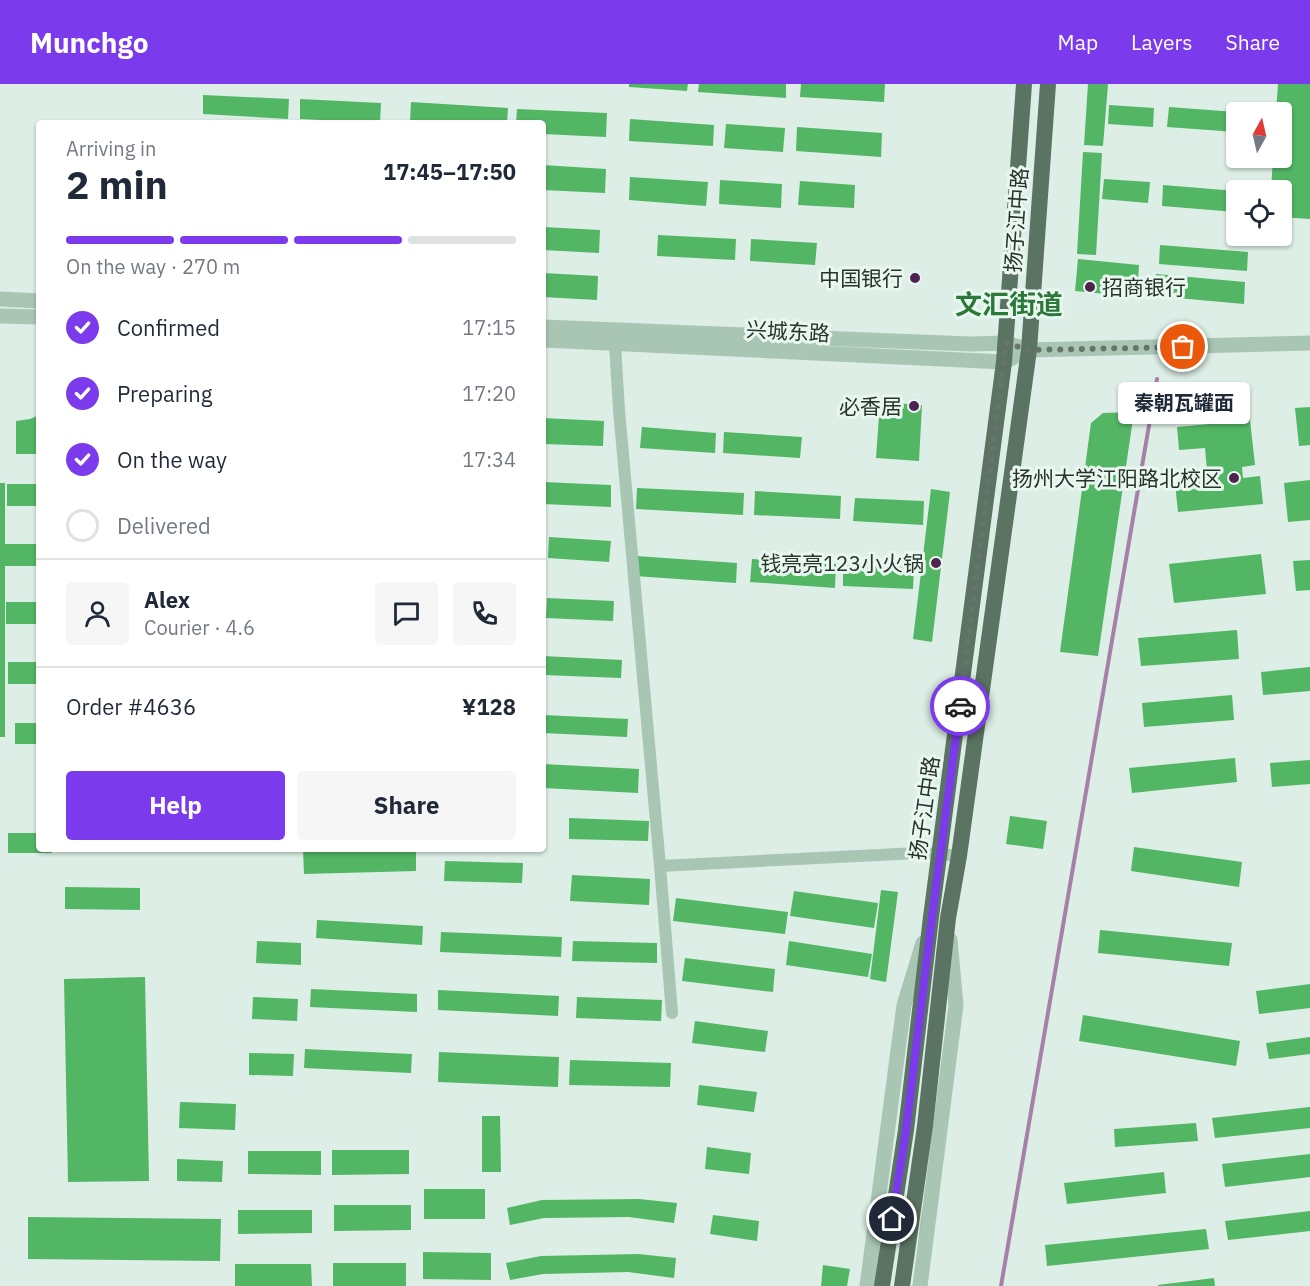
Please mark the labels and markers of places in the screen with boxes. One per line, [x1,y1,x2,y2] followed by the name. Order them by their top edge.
[819,264,903,292] place label: 中国银行
[908,271,922,285] marker: 中国银行
[1102,273,1186,301] place label: 招商银行
[1083,280,1097,294] marker: 招商银行
[1157,321,1208,372] pin
[1117,383,1249,425] callout: 秦朝瓦罐面
[839,392,902,420] place label: 必香居
[907,399,921,413] marker: 必香居
[1012,464,1222,492] place label: 扬州大学江阳路北校区
[1227,471,1241,485] marker: 扬州大学江阳路北校区
[760,549,924,577] place label: 钱亮亮123小火锅
[929,556,943,570] marker: 钱亮亮123小火锅
[866,1193,917,1244] pin

